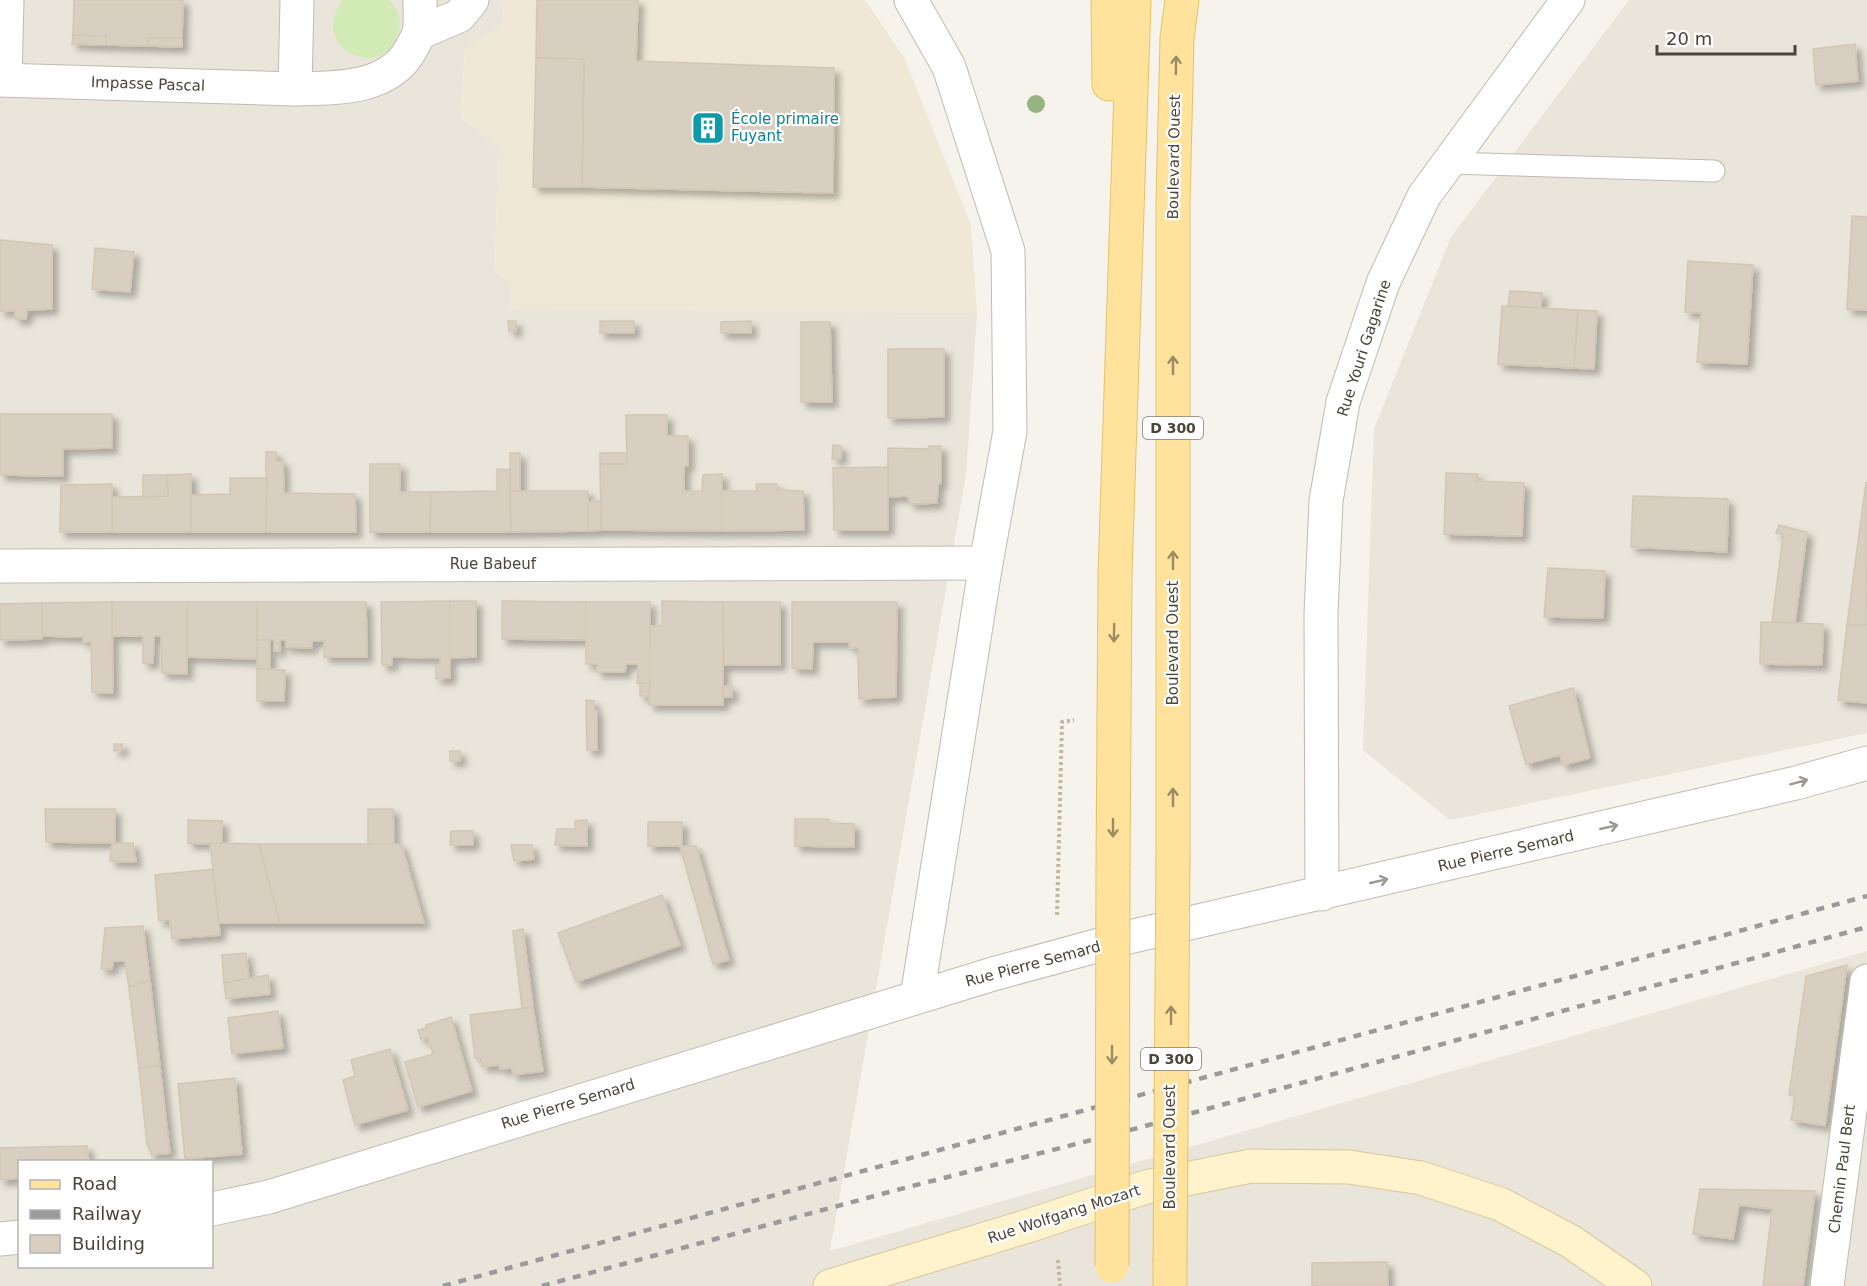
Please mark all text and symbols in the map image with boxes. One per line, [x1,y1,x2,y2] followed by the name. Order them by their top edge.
[1657,18,1795,56] scale bar
[1666,28,1712,49] text: 20 m
[1171,56,1182,76] one-way arrow
[91,73,205,95] street label: Impasse Pascal
[1164,94,1184,220] street label: Boulevard Ouest
[731,109,839,145] place label: École primaire Fuyant
[690,110,726,146] building icon: École primaire Fuyant
[1333,277,1395,419] street label: Rue Youri Gagarine
[1167,356,1179,376] one-way arrow
[1143,417,1203,439] road number: D 300
[1167,551,1179,571] one-way arrow
[450,555,537,573] street label: Rue Babeuf
[1164,580,1182,705] street label: Boulevard Ouest
[1108,622,1120,642] one-way arrow
[1789,776,1808,787] one-way arrow
[1167,788,1179,808] one-way arrow
[1107,817,1119,837] one-way arrow
[1600,820,1619,832] one-way arrow
[1436,827,1576,875] street label: Rue Pierre Semard
[1369,875,1388,886] one-way arrow
[963,937,1103,991] street label: Rue Pierre Semard
[1166,1006,1177,1026] one-way arrow
[1106,1044,1118,1064] one-way arrow
[1141,1048,1201,1070] road number: D 300
[499,1075,637,1133] street label: Rue Pierre Semard
[1161,1084,1179,1209] street label: Boulevard Ouest
[1825,1103,1859,1235] street label: Chemin Paul Bert
[18,1160,213,1268] legend
[72,1173,117,1194] text: Road
[985,1181,1143,1247] street label: Rue Wolfgang Mozart
[72,1203,142,1224] text: Railway
[72,1233,145,1254] text: Building

